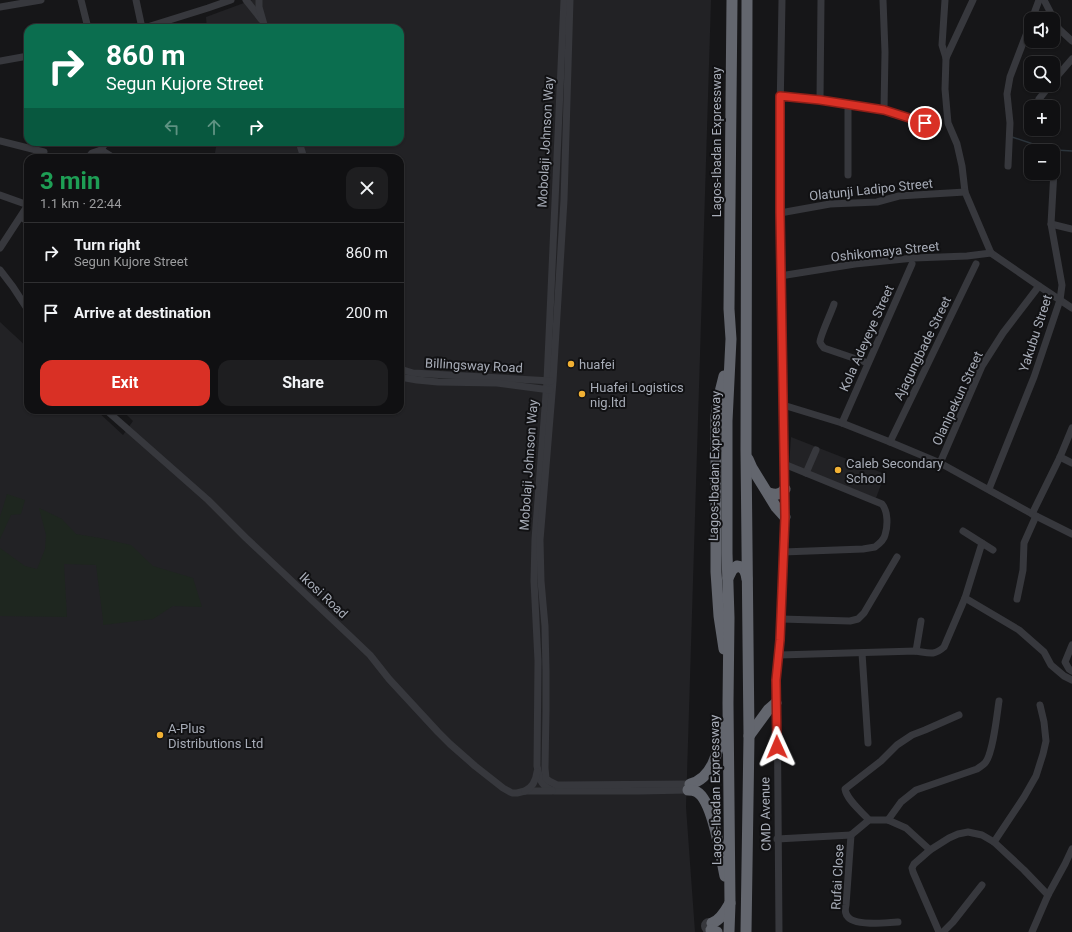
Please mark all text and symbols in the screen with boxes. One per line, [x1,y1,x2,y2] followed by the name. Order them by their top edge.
[1024,12,1060,180] map controls
[1024,12,1060,48] button: sound
[106,39,185,72] text: 860 m
[40,40,92,92] icon: right
[1024,56,1060,92] button: search
[709,67,724,217] street label: Lagos-Ibadan Expressway
[106,73,264,94] text: Segun Kujore Street
[535,76,556,208] street label: Mobolaji Johnson Way
[1024,100,1060,136] button: +
[908,106,942,140] pin
[914,112,936,134] icon: arrive
[161,116,183,138] icon: left
[203,116,225,138] icon: ahead
[245,116,267,138] icon: right
[1024,144,1060,180] button: −
[40,167,100,195] text: 3 min
[346,167,388,209] button: close
[809,176,934,203] street label: Olatunji Ladipo Street
[40,196,121,211] text: 1.1 km · 22:44
[74,236,140,254] text: Turn right
[830,238,940,265] street label: Oshikomaya Street
[40,242,62,264] icon: right
[346,244,388,262] text: 860 m
[74,254,188,269] text: Segun Kujore Street
[836,283,897,394] street label: Kola Adeyeye Street
[1016,293,1055,374] street label: Yakubu Street
[891,294,954,403] street label: Ajagungbade Street
[40,302,62,324] icon: arrive
[74,304,211,322] text: Arrive at destination
[346,304,388,322] text: 200 m
[929,349,986,448] street label: Olanipekun Street
[425,355,523,376] street label: Billingsway Road
[579,357,615,372] place label: huafei
[566,359,576,369] marker: huafei
[40,360,210,406] button: Exit
[218,360,388,406] button: Share
[590,380,684,410] place label: Huafei Logistics nig.ltd
[577,389,587,399] marker: Huafei Logistics nig.ltd
[706,391,723,541] street label: Lagos-Ibadan Expressway
[516,399,541,531] street label: Mobolaji Johnson Way
[846,456,943,486] place label: Caleb Secondary School
[833,465,843,475] marker: Caleb Secondary School
[296,569,351,621] street label: Ikosi Road
[707,715,724,865] street label: Lagos-Ibadan Expressway
[168,721,263,751] place label: A-Plus Distributions Ltd
[756,726,798,768] position arrow
[155,730,165,740] marker: A-Plus Distributions Ltd
[757,777,774,851] street label: CMD Avenue
[828,844,847,910] street label: Rufai Close

